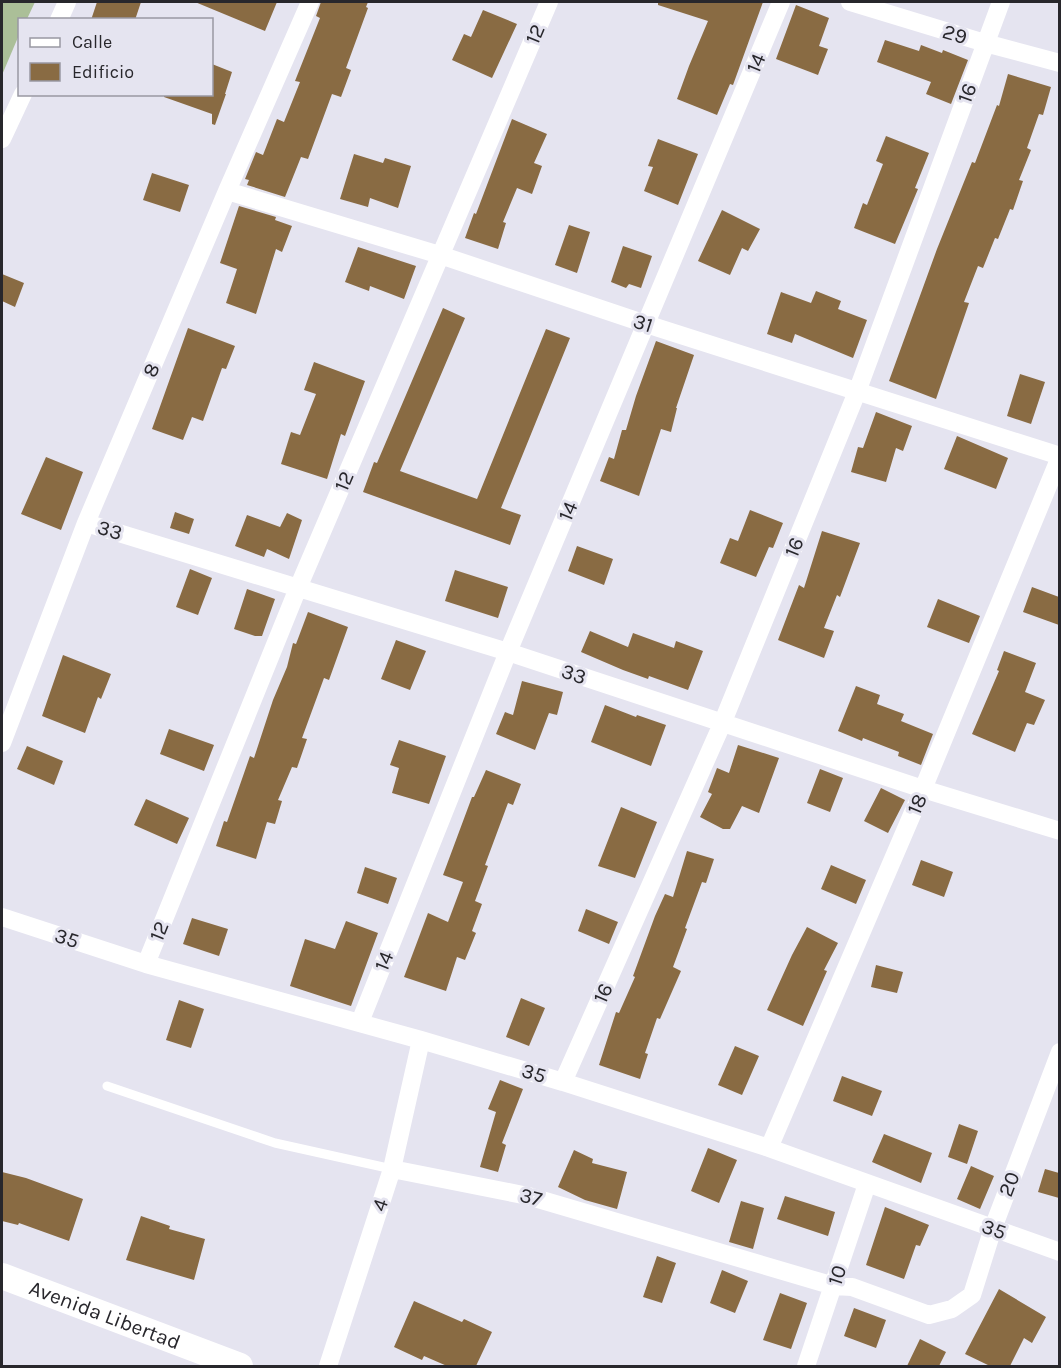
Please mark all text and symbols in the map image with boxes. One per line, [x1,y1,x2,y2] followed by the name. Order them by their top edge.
[18,18,213,96] legend
[940,19,970,49] street label: 29
[520,21,550,47] street label: 12
[72,31,112,53] text: Calle
[741,49,771,76] street label: 14
[72,61,134,83] text: Edificio
[952,80,982,106] street label: 16
[630,309,656,337] street label: 31
[137,359,165,381] street label: 8
[329,468,359,494] street label: 12
[553,497,583,524] street label: 14
[95,515,125,545] street label: 33
[779,534,809,560] street label: 16
[558,659,590,689] street label: 33
[902,790,932,818] street label: 18
[144,918,174,944] street label: 12
[52,923,82,953] street label: 35
[369,948,399,974] street label: 14
[588,979,618,1007] street label: 16
[519,1058,549,1088] street label: 35
[993,1168,1025,1200] street label: 20
[517,1183,545,1211] street label: 37
[367,1195,393,1214] street label: 4
[979,1214,1009,1244] street label: 35
[823,1262,851,1288] street label: 10
[26,1275,184,1354] street label: Avenida Libertad

